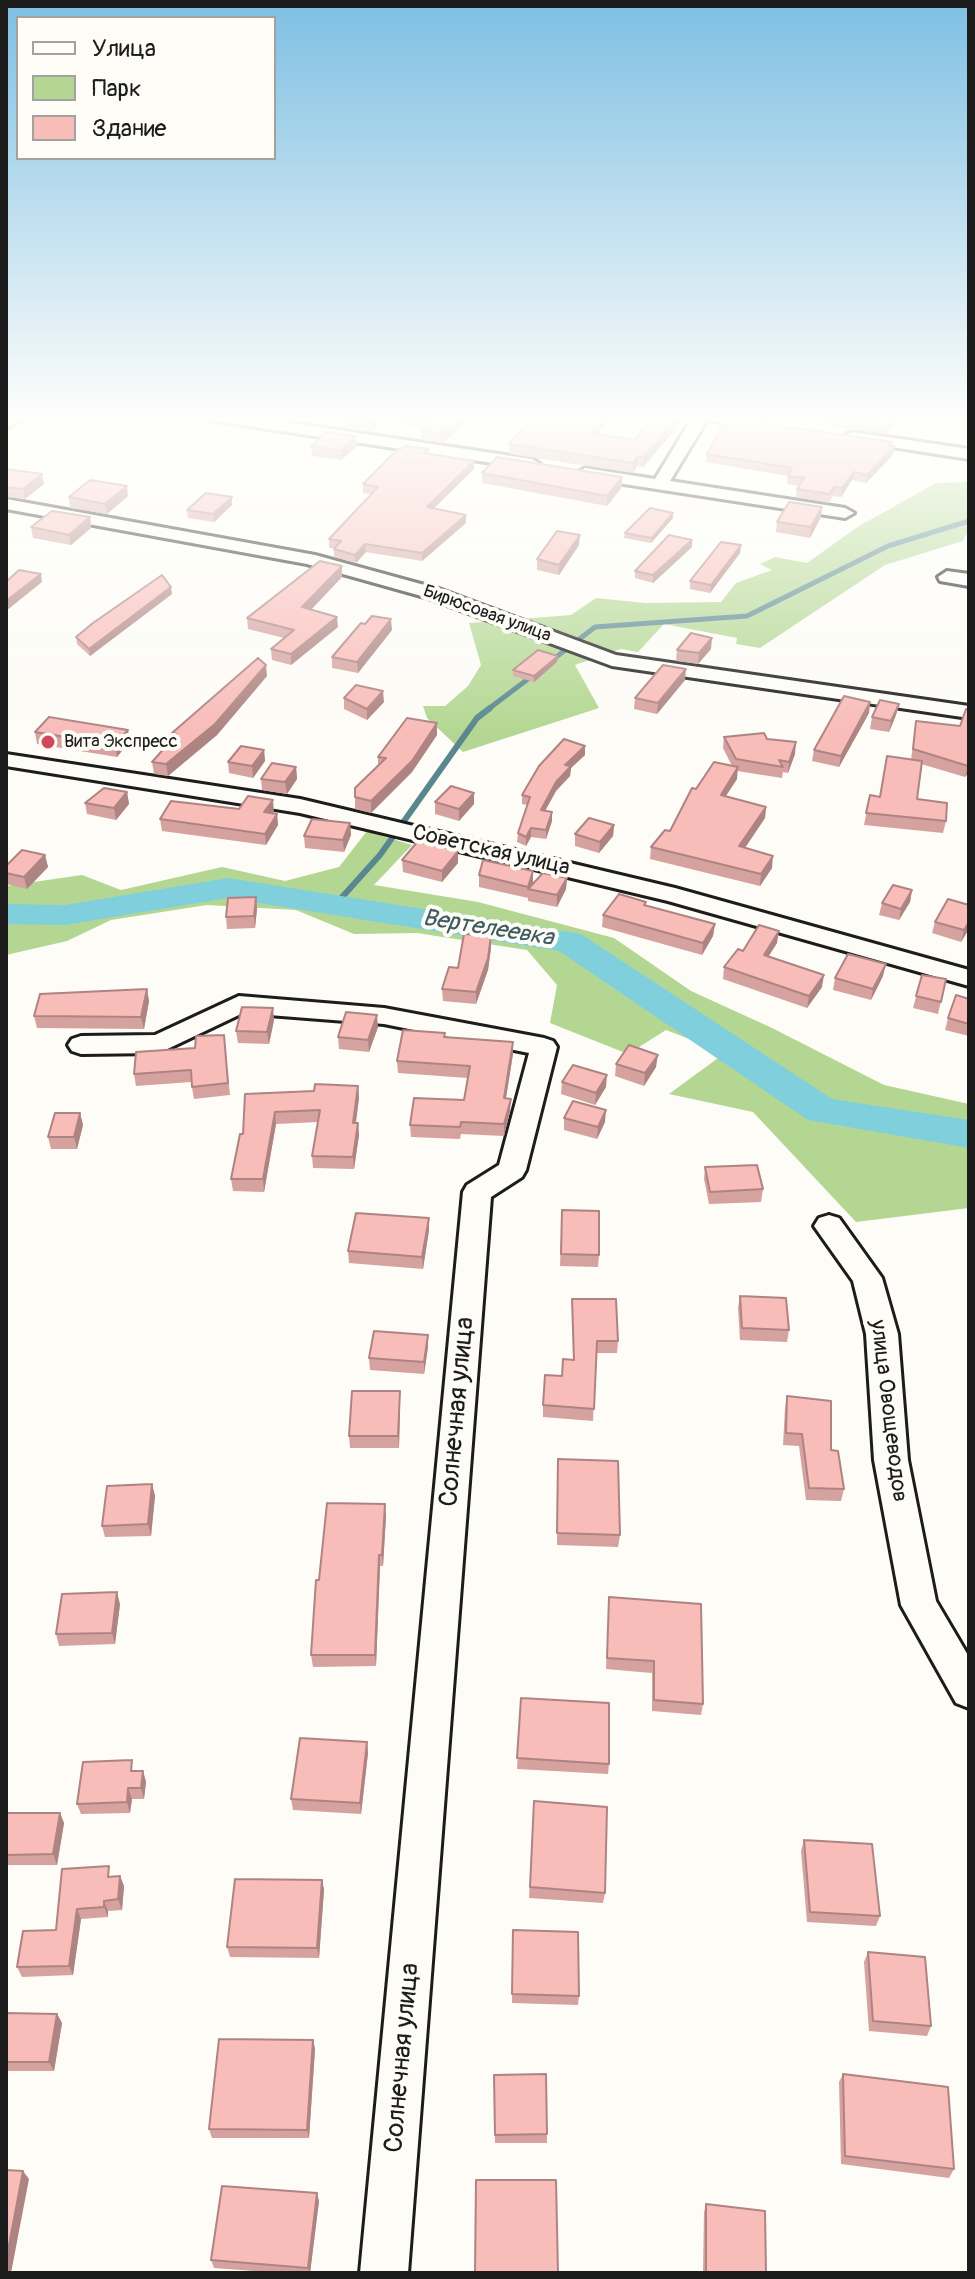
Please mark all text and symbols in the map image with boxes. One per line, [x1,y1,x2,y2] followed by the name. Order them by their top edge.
[16,16,276,160] legend
[92,34,156,63] text: Улица
[92,74,141,103] text: Парк
[92,114,166,143] text: Здание
[420,581,554,647] street label: Бирюсовая улица
[64,731,178,753] place label: Вита Экспресс
[39,733,57,751] marker: Вита Экспресс
[410,820,572,882] street label: Советская улица
[420,904,556,954] water label: Вертелеевка
[434,1316,482,1508] street label: Солнечная улица
[864,1318,912,1504] street label: улица Овощеводов
[379,1962,427,2154] street label: Солнечная улица

